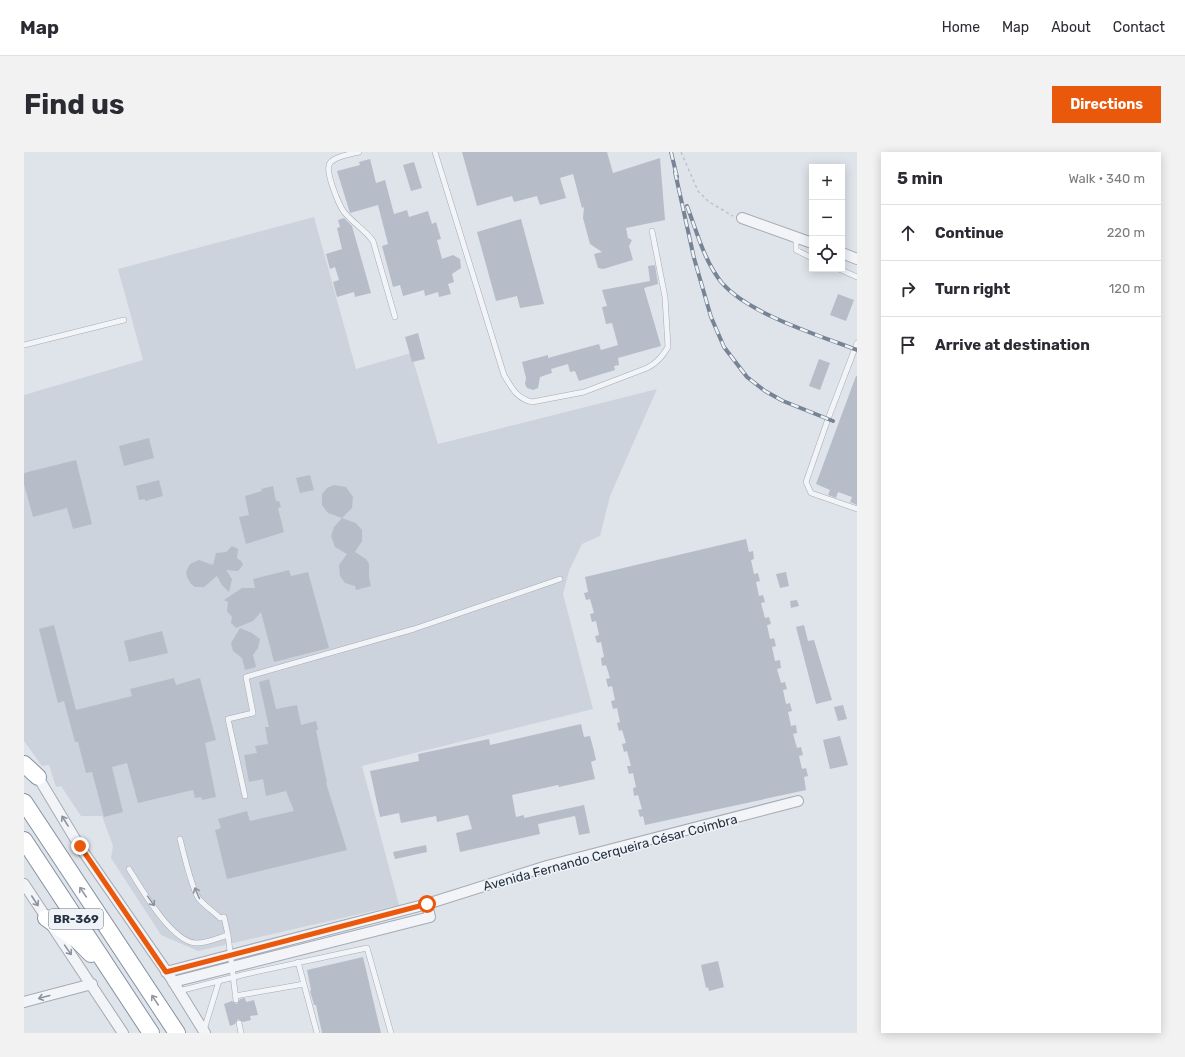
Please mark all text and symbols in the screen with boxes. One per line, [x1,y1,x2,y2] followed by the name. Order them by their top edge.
[20,16,59,39] text: Map
[942,19,980,36] text: Home
[1002,19,1029,36] text: Map
[1051,19,1091,36] text: About
[1113,19,1165,36] text: Contact
[1052,86,1161,123] button: Directions
[24,88,124,121] text: Find us
[809,164,845,272] map controls
[809,164,845,200] button: +
[897,168,943,188] text: 5 min
[1068,171,1145,186] text: Walk · 340 m
[809,200,845,236] button: −
[897,222,919,244] icon: ahead
[935,224,1004,242] text: Continue
[1107,225,1145,240] text: 220 m
[809,236,845,272] button: locate
[897,278,919,300] icon: right
[935,280,1010,298] text: Turn right
[1109,281,1145,296] text: 120 m
[897,334,919,356] icon: arrive
[935,336,1090,354] text: Arrive at destination
[481,811,739,894] street label: Avenida Fernando Cerqueira César Coimbra
[61,816,69,827] one-way arrow
[71,837,89,855] route end
[79,887,87,898] one-way arrow
[193,887,200,899] one-way arrow
[31,895,39,906] one-way arrow
[147,895,155,906] one-way arrow
[418,895,436,913] route start
[49,909,103,929] road number: BR-369
[64,944,72,955] one-way arrow
[38,993,51,1001] one-way arrow
[151,995,159,1006] one-way arrow

